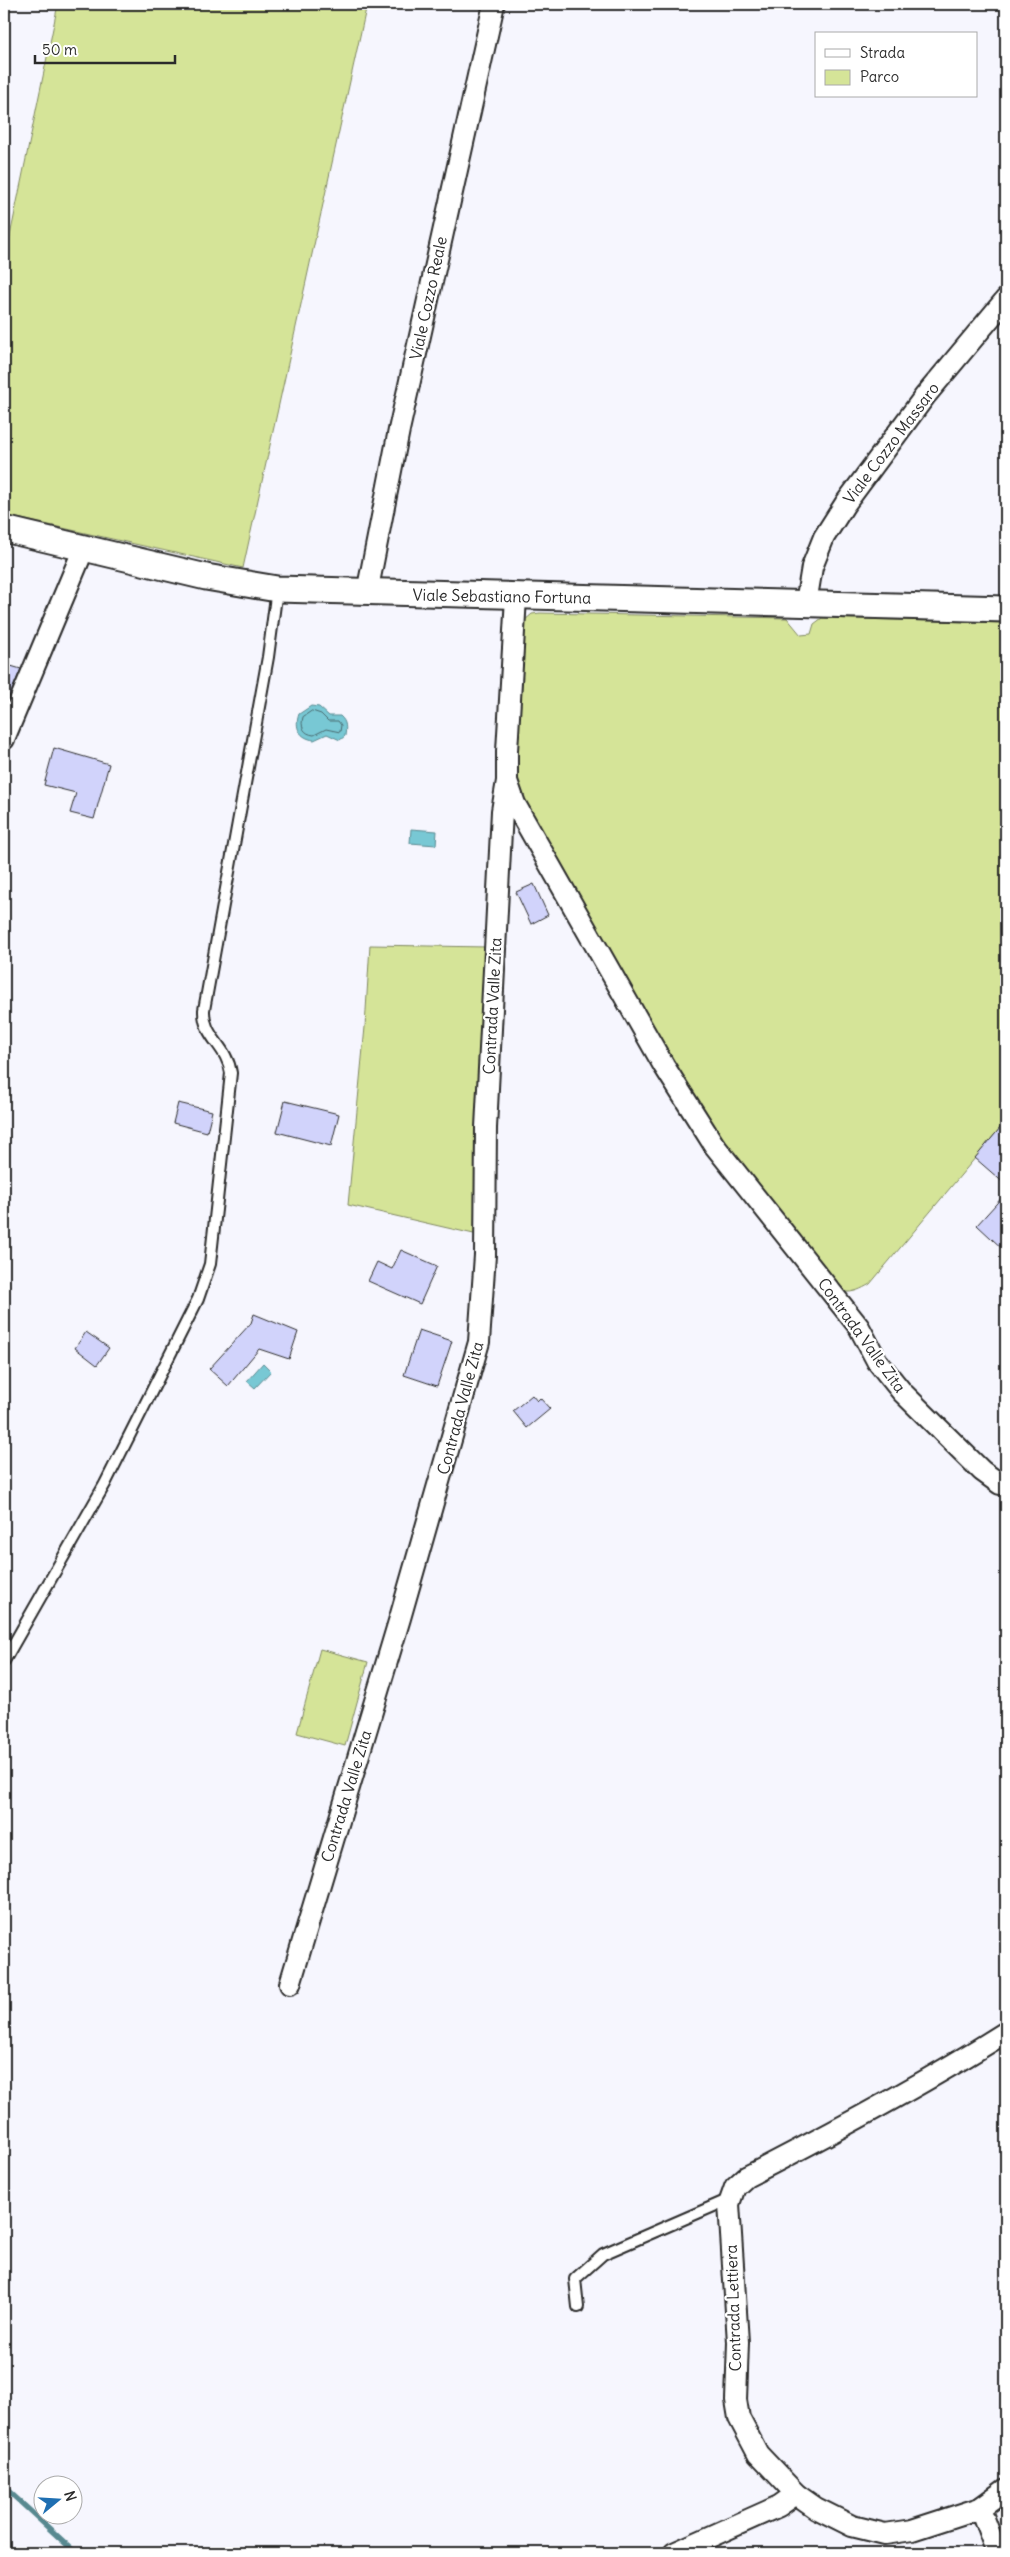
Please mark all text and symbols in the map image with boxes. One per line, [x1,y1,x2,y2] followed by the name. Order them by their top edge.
[35,32,175,64] scale bar
[815,32,978,98] legend
[42,40,77,59] text: 50 m
[860,43,905,62] text: Strada
[860,67,899,86] text: Parco
[405,234,451,362] street label: Viale Cozzo Reale
[839,378,943,508] street label: Viale Cozzo Massaro
[412,584,592,608] street label: Viale Sebastiano Fortuna
[478,937,506,1075] street label: Contrada Valle Zita
[814,1274,910,1396] street label: Contrada Valle Zita
[433,1339,487,1477] street label: Contrada Valle Zita
[316,1728,376,1864] street label: Contrada Valle Zita
[721,2244,745,2372] street label: Contrada Lettiera
[32,2474,82,2524] north arrow
[60,2489,80,2503] text: N

